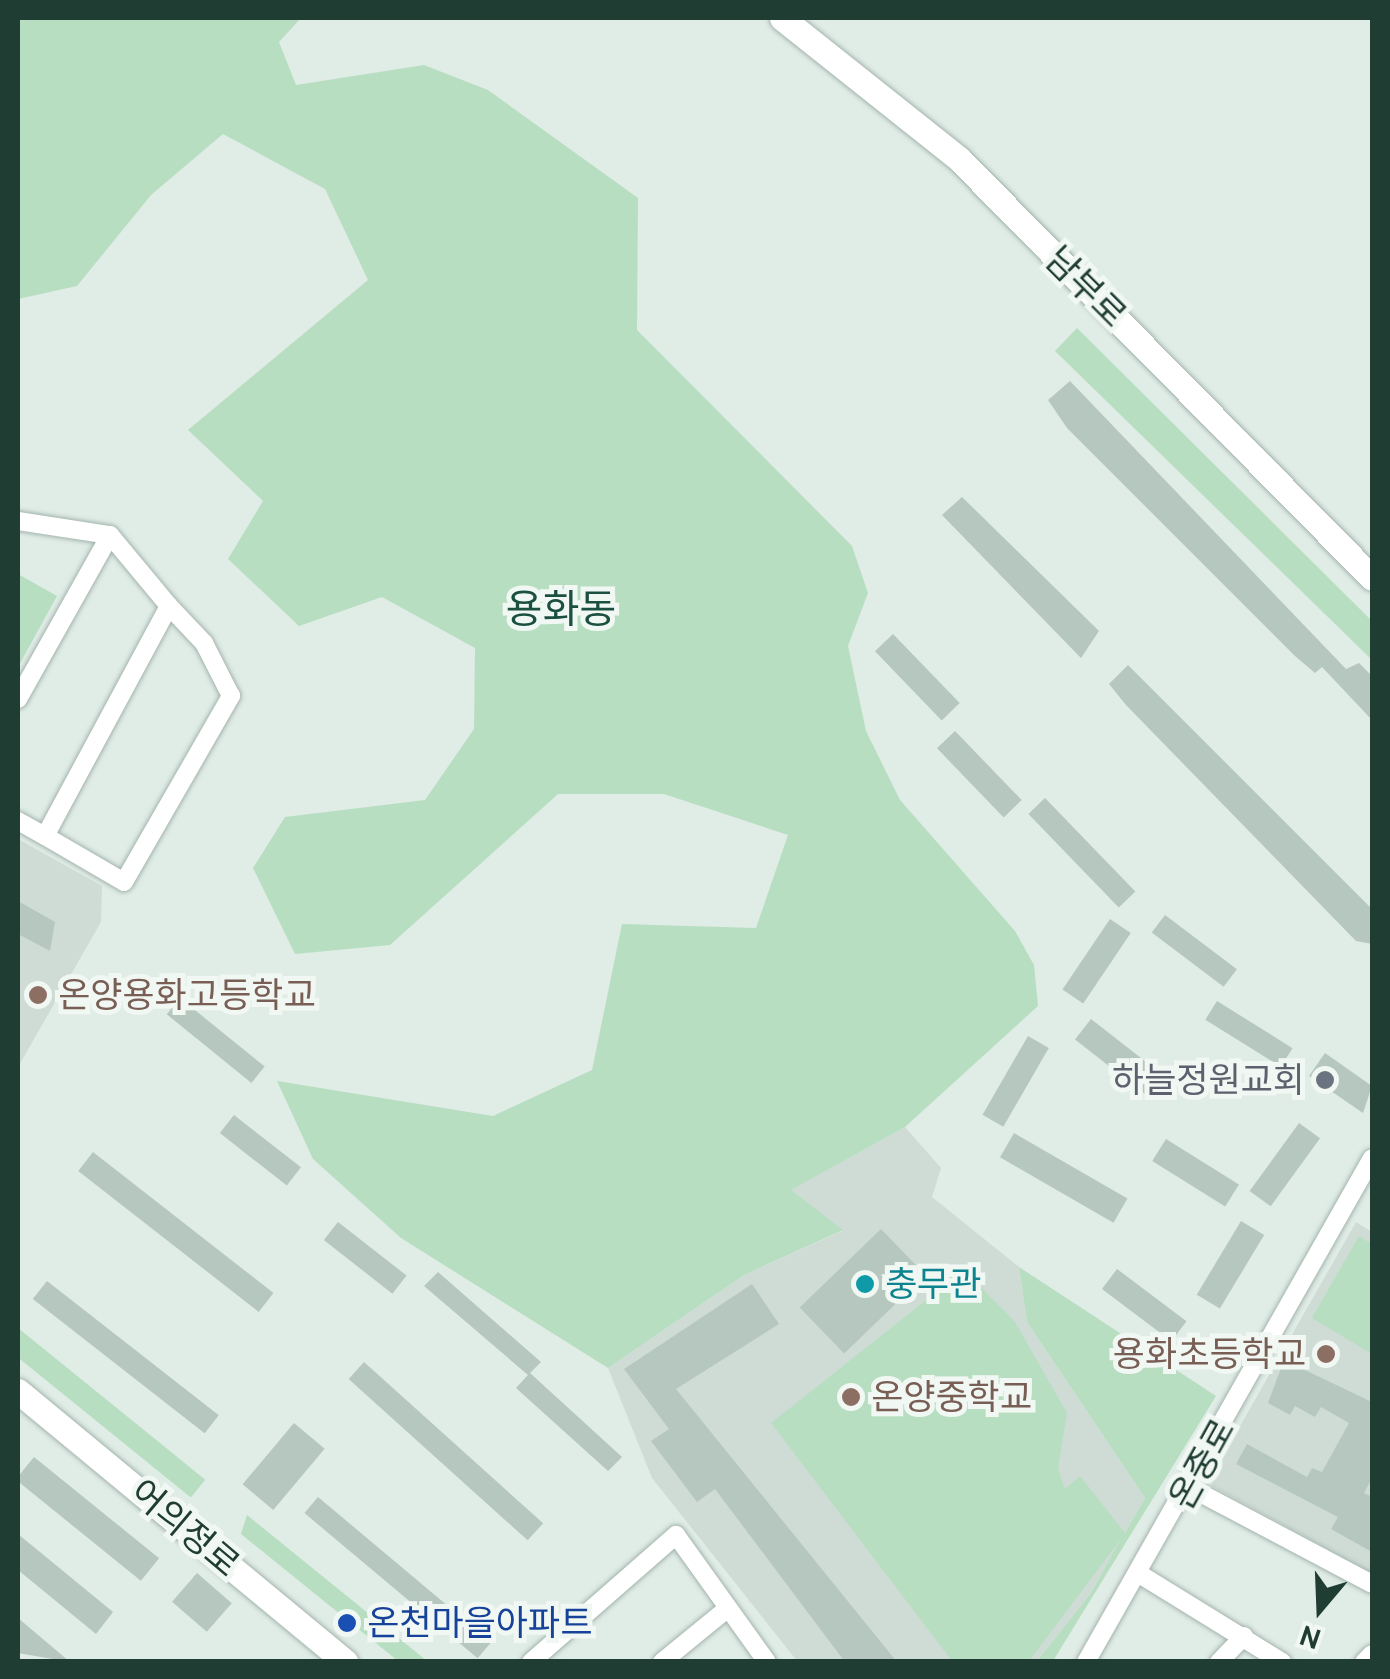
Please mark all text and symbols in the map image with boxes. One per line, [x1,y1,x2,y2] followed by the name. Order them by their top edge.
[1037,238,1135,336] street label: 남부로
[506,585,616,633] district label: 용화동
[58,974,316,1016] place label: 온양용화고등학교
[27,984,49,1006] marker: 온양용화고등학교
[1112,1059,1305,1101] place label: 하늘정원교회
[1314,1069,1336,1091] marker: 하늘정원교회
[885,1263,982,1305] place label: 충무관
[854,1273,876,1295] marker: 충무관
[1113,1333,1306,1375] place label: 용화초등학교
[1315,1343,1337,1365] marker: 용화초등학교
[871,1376,1032,1418] place label: 온양중학교
[840,1386,862,1408] marker: 온양중학교
[1160,1412,1244,1516] street label: 온중로
[122,1471,248,1585] street label: 어의정로
[1270,1559,1370,1659] north arrow
[367,1602,592,1644] place label: 온천마을아파트
[336,1612,358,1634] marker: 온천마을아파트
[1295,1618,1325,1657] text: N

